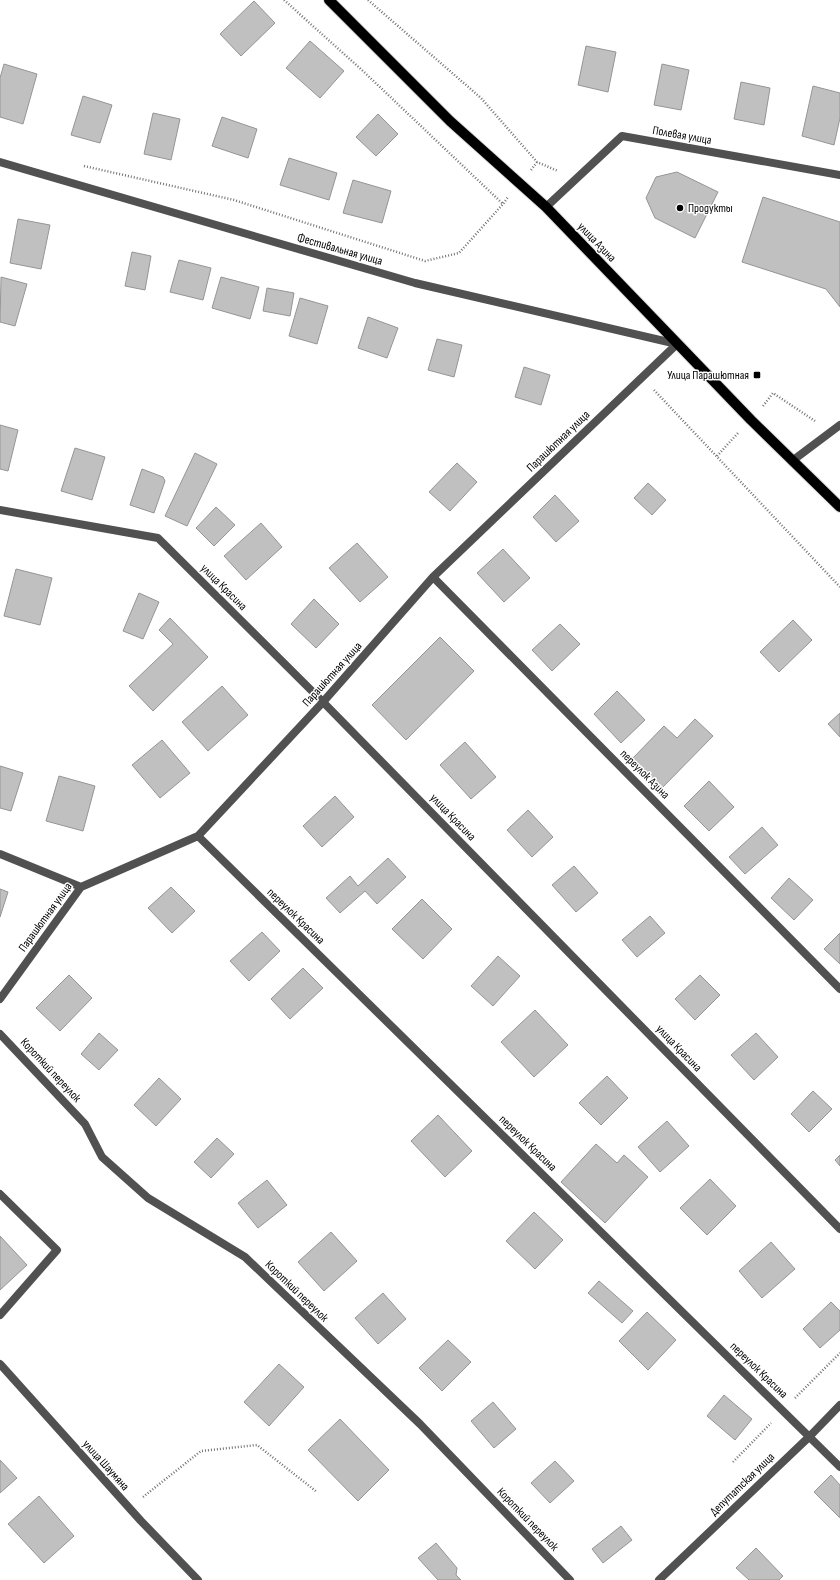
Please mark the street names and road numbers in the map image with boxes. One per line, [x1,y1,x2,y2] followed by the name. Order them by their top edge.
[651,123,713,148] street label: Полевая улица
[574,219,619,266] street label: улица Азина
[295,230,385,269] street label: Фестивальная улица
[524,407,593,475] street label: Парашютная улица
[197,561,250,614] street label: улица Красина
[299,639,366,710] street label: Парашютная улица
[617,746,673,803] street label: переулок Азина
[426,791,479,844] street label: улица Красина
[15,879,76,955] street label: Парашютная улица
[264,885,328,948] street label: переулок Красина
[652,1022,705,1075] street label: улица Красина
[17,1035,85,1106] street label: Короткий переулок
[496,1112,560,1175] street label: переулок Красина
[262,1257,332,1326] street label: Короткий переулок
[727,1339,791,1402] street label: переулок Красина
[79,1437,133,1494] street label: улица Шаумяна
[707,1449,778,1519] street label: Депутатская улица
[494,1484,562,1555] street label: Короткий переулок

